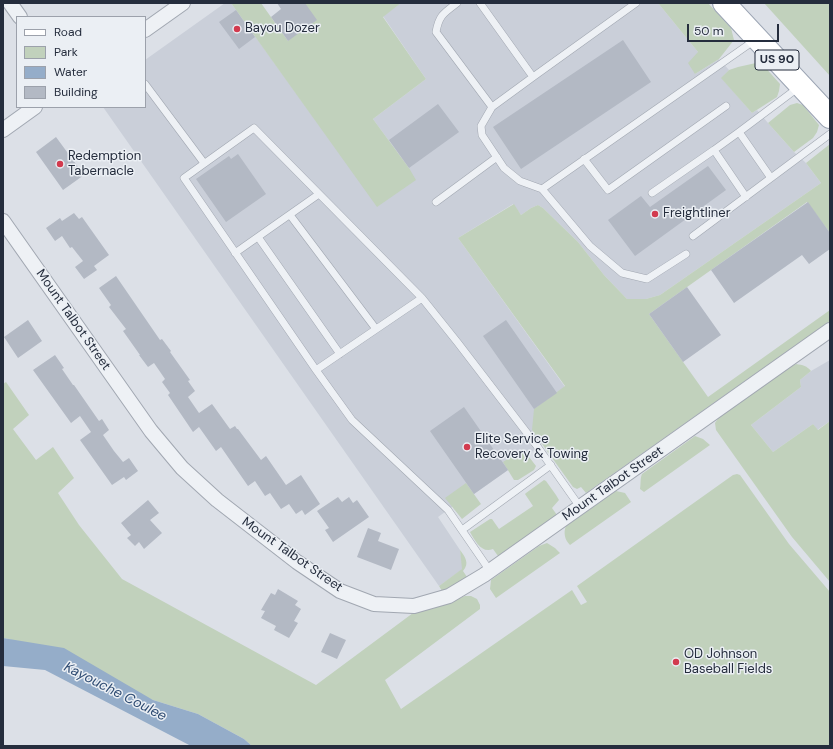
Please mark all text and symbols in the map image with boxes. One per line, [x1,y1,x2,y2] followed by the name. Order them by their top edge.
[16,16,146,108] legend
[689,16,781,42] scale bar
[245,21,320,37] place label: Bayou Dozer
[694,23,723,39] text: 50 m
[54,24,82,40] text: Road
[232,24,242,34] marker: Bayou Dozer
[54,44,78,60] text: Park
[755,50,799,70] road number: US 90
[54,64,87,80] text: Water
[54,84,98,100] text: Building
[68,149,141,180] place label: Redemption Tabernacle
[55,159,65,169] marker: Redemption Tabernacle
[663,206,731,222] place label: Freightliner
[650,209,660,219] marker: Freightliner
[32,267,114,373] street label: Mount Talbot Street
[475,432,588,463] place label: Elite Service Recovery & Towing
[462,442,472,452] marker: Elite Service Recovery & Towing
[560,443,666,525] street label: Mount Talbot Street
[239,514,345,596] street label: Mount Talbot Street
[684,647,772,678] place label: OD Johnson Baseball Fields
[671,657,681,667] marker: OD Johnson Baseball Fields
[61,659,169,725] water label: Kayouche Coulee

